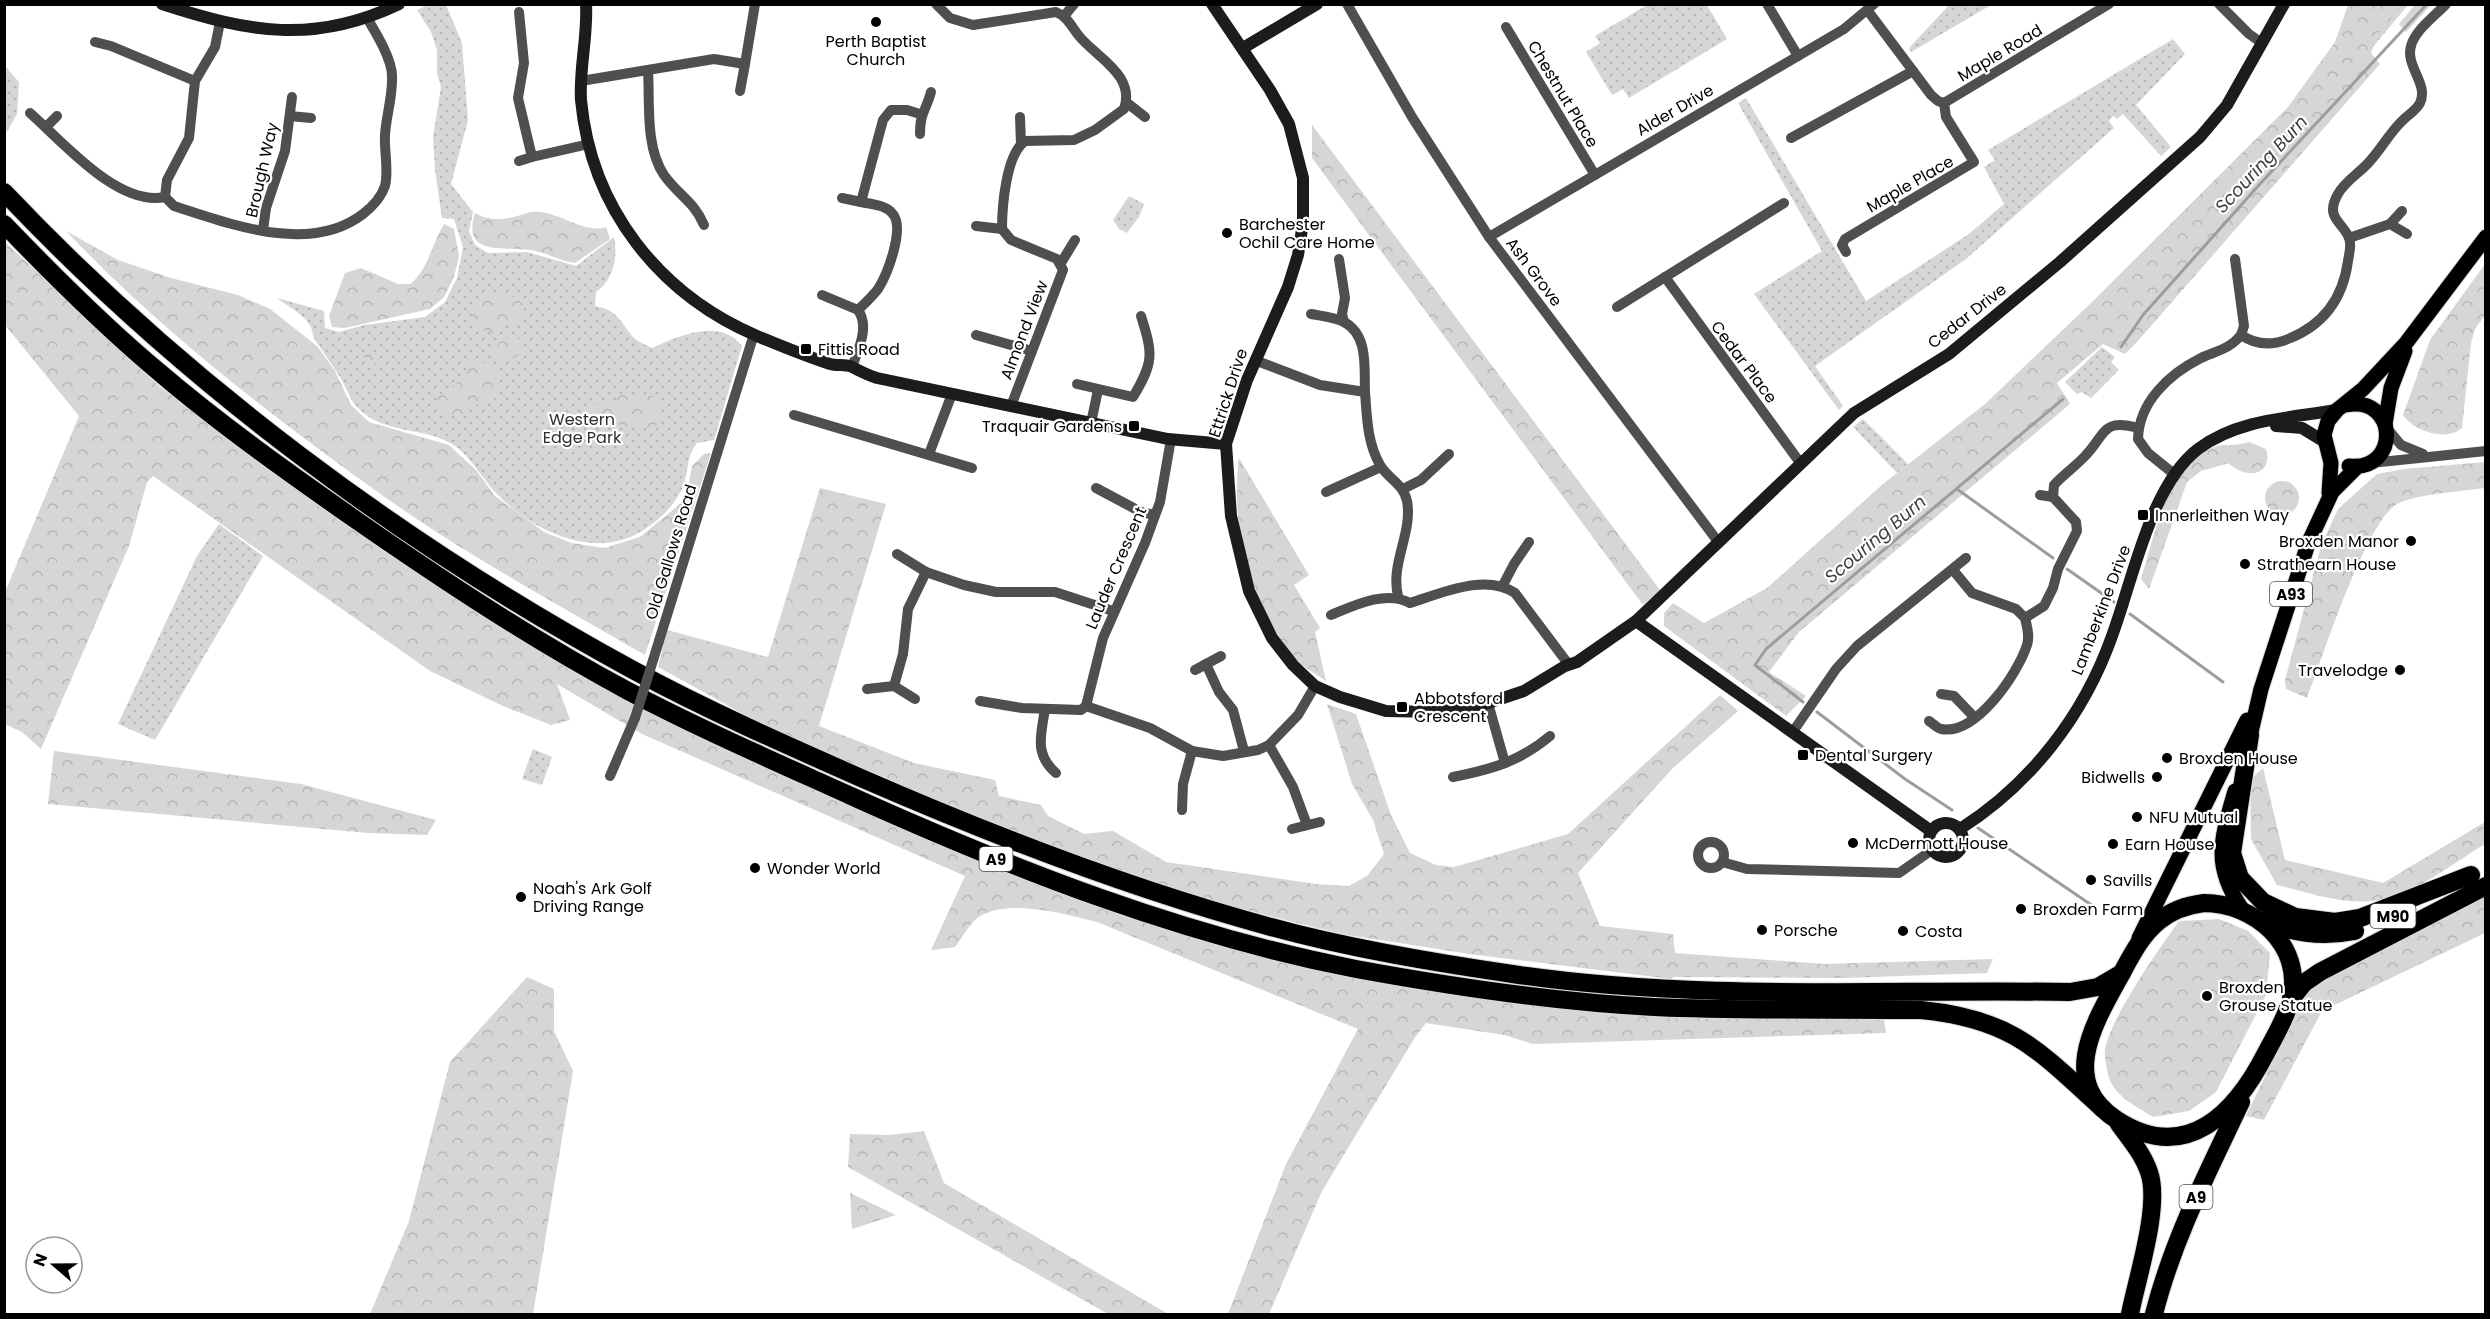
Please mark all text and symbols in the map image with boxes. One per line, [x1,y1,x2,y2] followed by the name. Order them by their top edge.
[869,15,883,29] marker: Perth Baptist Church
[1953,19,2047,87] street label: Maple Road
[826,30,927,71] place label: Perth Baptist Church
[1522,36,1604,152] street label: Chestnut Place
[1632,79,1718,141] street label: Alder Drive
[2209,110,2313,218] water label: Scouring Burn
[240,120,284,220] street label: Brough Way
[1862,150,1958,218] street label: Maple Place
[1239,213,1375,254] place label: Barchester Ochil Care Home
[1220,226,1234,240] marker: Barchester Ochil Care Home
[1500,233,1568,311] street label: Ash Grove
[995,277,1053,383] street label: Almond View
[1923,278,2011,354] street label: Cedar Drive
[1705,316,1783,408] street label: Cedar Place
[818,338,900,361] place label: Fittis Road
[799,342,813,356] marker: Fittis Road
[1203,346,1253,440] street label: Ettrick Drive
[543,408,622,449] park label: Western Edge Park
[982,415,1122,438] place label: Traquair Gardens
[1127,419,1141,433] marker: Traquair Gardens
[639,482,703,622] street label: Old Gallows Road
[1819,489,1931,589] water label: Scouring Burn
[1080,503,1152,633] street label: Lauder Crescent
[2155,504,2289,527] place label: Innerleithen Way
[2136,508,2150,522] marker: Innerleithen Way
[2279,530,2399,553] place label: Broxden Manor
[2404,534,2418,548] marker: Broxden Manor
[2066,542,2136,678] street label: Lamberkine Drive
[2257,553,2396,576] place label: Strathearn House
[2238,557,2252,571] marker: Strathearn House
[2270,582,2312,606] road number: A93
[2298,659,2388,682] place label: Travelodge
[2393,663,2407,677] marker: Travelodge
[1414,687,1503,728] place label: Abbotsford Crescent
[1395,700,1409,714] marker: Abbotsford Crescent
[1815,744,1933,767] place label: Dental Surgery
[2179,747,2298,770] place label: Broxden House
[1796,748,1810,762] marker: Dental Surgery
[2160,751,2174,765] marker: Broxden House
[2081,766,2145,789] place label: Bidwells
[2150,770,2164,784] marker: Bidwells
[2149,806,2238,829] place label: NFU Mutual
[2130,810,2144,824] marker: NFU Mutual
[1865,832,2008,855] place label: McDermott House
[2125,833,2214,856] place label: Earn House
[1846,836,1860,850] marker: McDermott House
[2106,837,2120,851] marker: Earn House
[980,847,1012,871] road number: A9
[767,857,881,880] place label: Wonder World
[748,861,762,875] marker: Wonder World
[2103,869,2152,892] place label: Savills
[2084,873,2098,887] marker: Savills
[533,877,652,918] place label: Noah's Ark Golf Driving Range
[514,890,528,904] marker: Noah's Ark Golf Driving Range
[2033,898,2143,921] place label: Broxden Farm
[2014,902,2028,916] marker: Broxden Farm
[2370,904,2416,928] road number: M90
[1774,919,1838,942] place label: Porsche
[1915,920,1963,943] place label: Costa
[1755,923,1769,937] marker: Porsche
[1896,924,1910,938] marker: Costa
[2219,976,2333,1017] place label: Broxden Grouse Statue
[2200,989,2214,1003] marker: Broxden Grouse Statue
[2180,1185,2212,1209] road number: A9
[24,1235,84,1295] north arrow
[28,1250,53,1270] text: N

